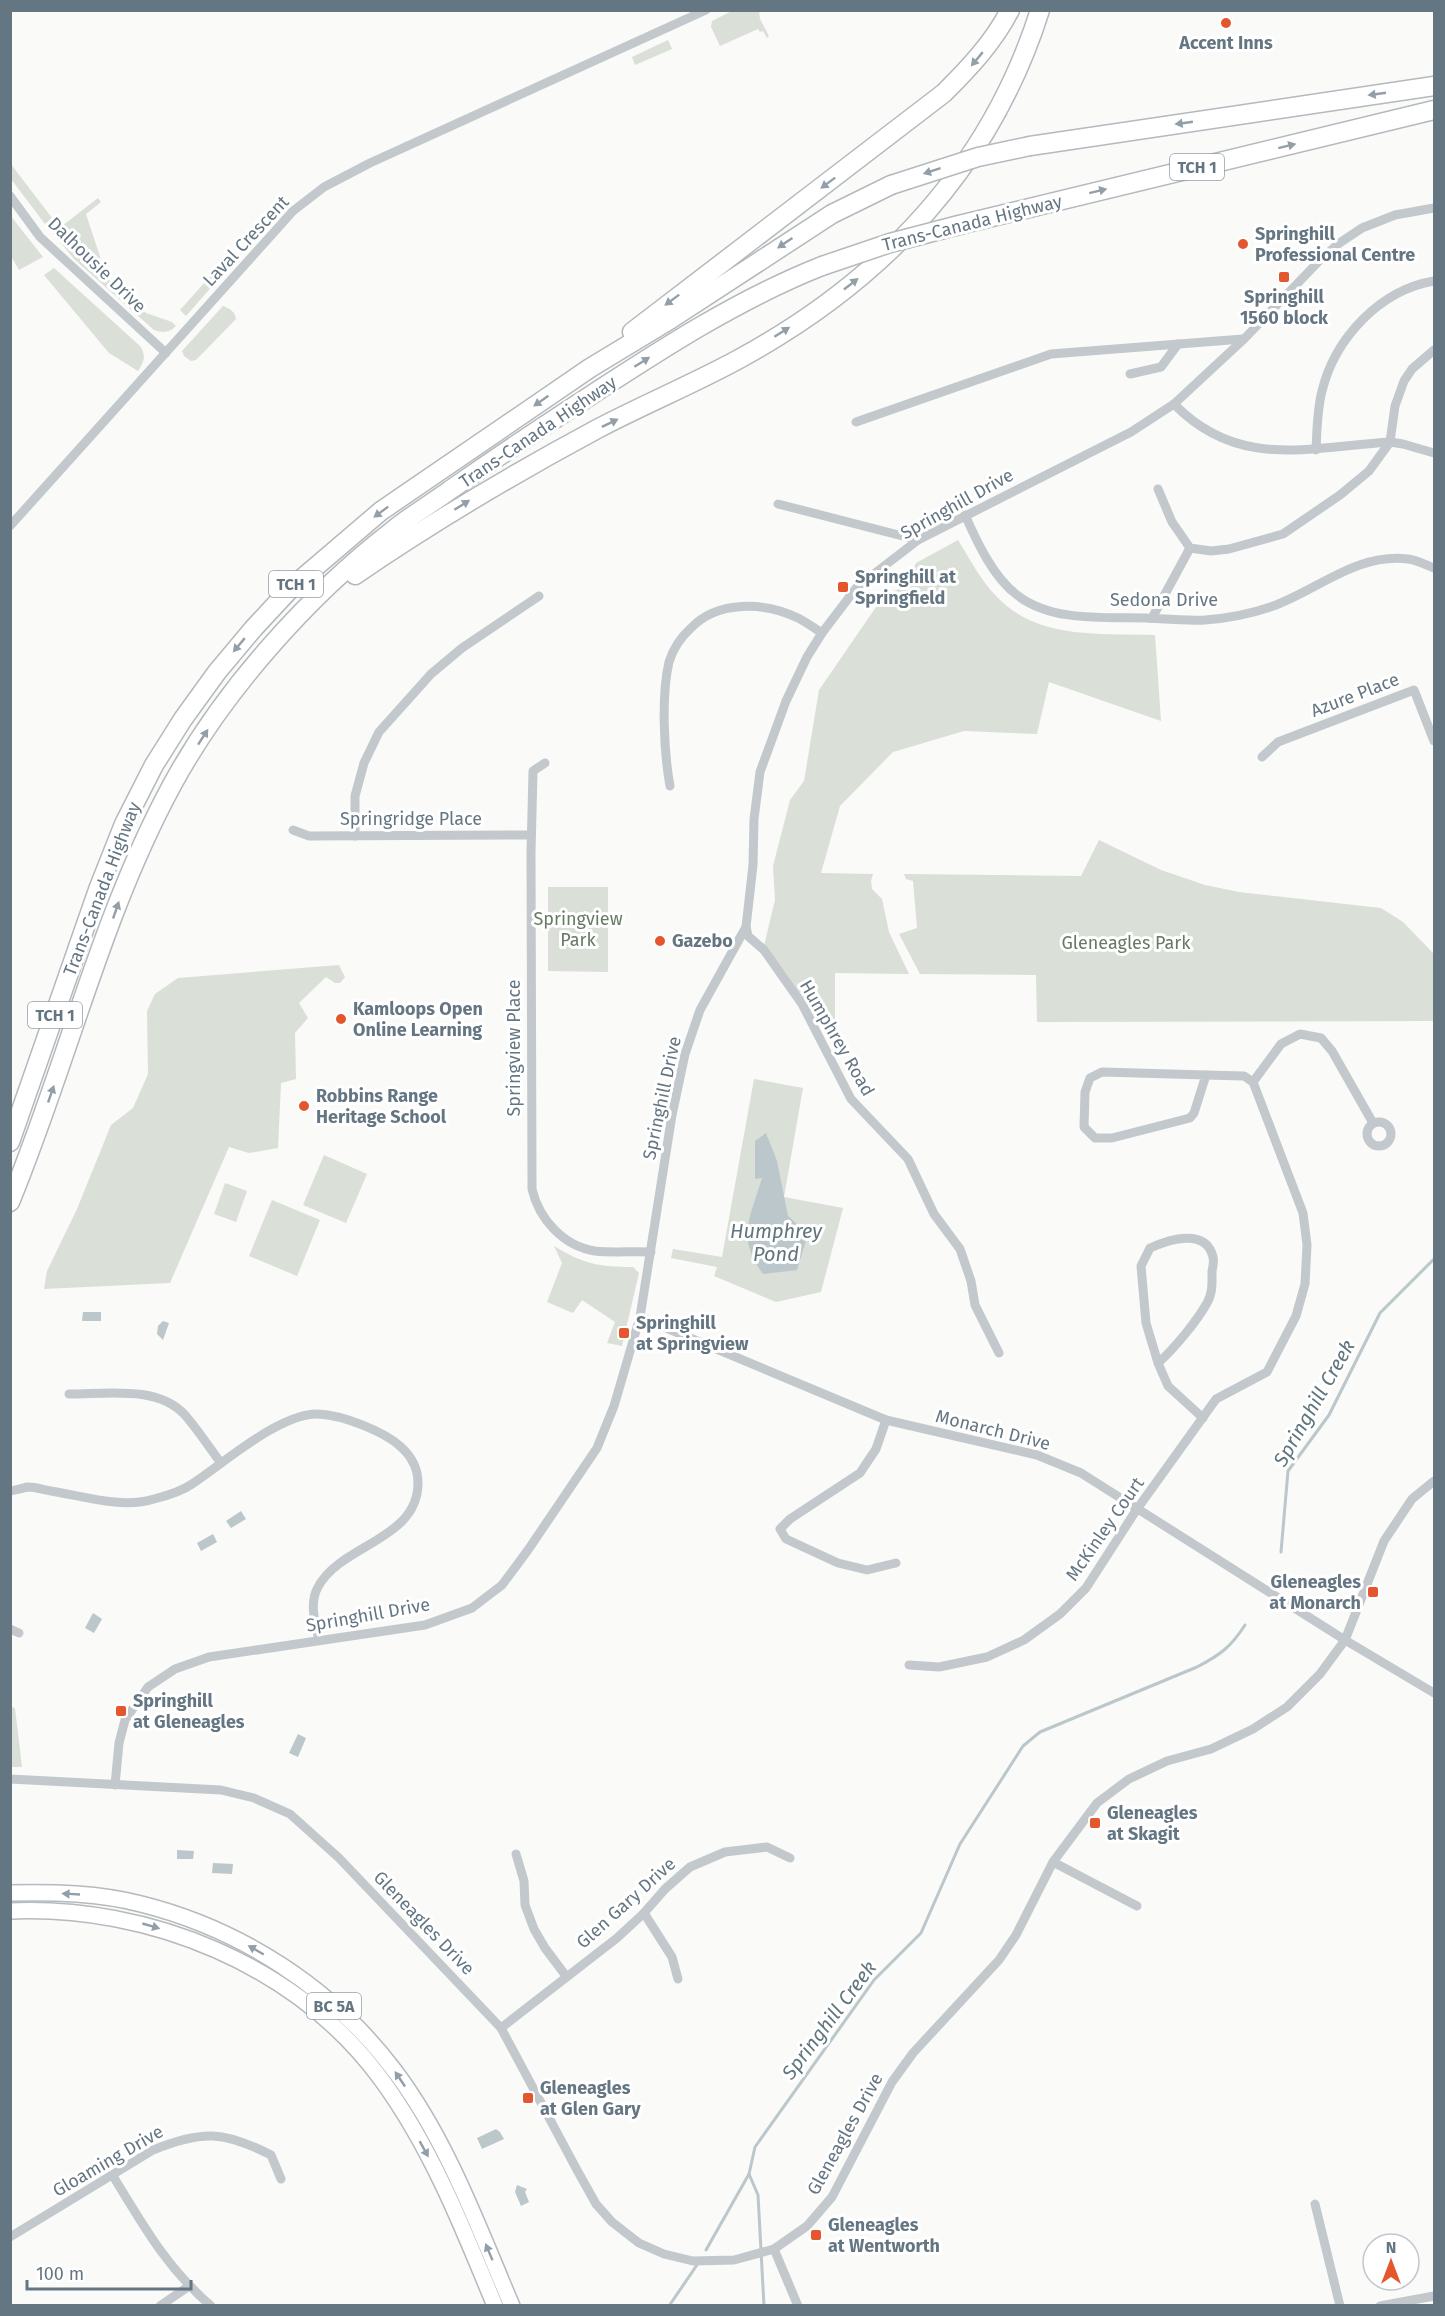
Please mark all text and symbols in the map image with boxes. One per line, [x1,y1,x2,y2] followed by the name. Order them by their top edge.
[1219,16,1233,30] marker: Accent Inns
[1178,32,1273,54] place label: Accent Inns
[971,51,984,66] one-way arrow
[1367,90,1386,99] one-way arrow
[1174,118,1193,127] one-way arrow
[1278,140,1296,150] one-way arrow
[1170,154,1224,180] road number: TCH 1
[923,166,941,176] one-way arrow
[820,177,836,189] one-way arrow
[1088,186,1107,196] one-way arrow
[880,190,1064,256] street label: Trans-Canada Highway
[198,191,294,291] street label: Laval Crescent
[43,213,151,317] street label: Dalhousie Drive
[1255,223,1415,266] place label: Springhill Professional Centre
[1236,237,1250,251] marker: Springhill Professional Centre
[776,238,793,249] one-way arrow
[1277,270,1291,284] marker: Springhill 1560 block
[843,277,859,290] one-way arrow
[1240,286,1329,329] place label: Springhill 1560 block
[664,294,679,306] one-way arrow
[774,326,790,337] one-way arrow
[634,356,650,368] one-way arrow
[455,371,621,493] street label: Trans-Canada Highway
[534,395,550,407] one-way arrow
[601,418,618,427] one-way arrow
[897,464,1017,544] street label: Springhill Drive
[454,500,470,511] one-way arrow
[374,506,390,518] one-way arrow
[855,566,957,609] place label: Springhill at Springfield
[269,571,323,597] road number: TCH 1
[836,580,850,594] marker: Springhill at Springfield
[1110,589,1218,611] street label: Sedona Drive
[233,637,246,652] one-way arrow
[1308,668,1402,722] street label: Azure Place
[197,729,209,745] one-way arrow
[59,799,145,979] street label: Trans-Canada Highway
[340,808,482,830] street label: Springridge Place
[111,901,121,919] one-way arrow
[533,908,623,951] park label: Springview Park
[672,930,733,952] place label: Gazebo
[1061,932,1191,954] park label: Gleneagles Park
[653,934,667,948] marker: Gazebo
[795,976,879,1100] street label: Humphrey Road
[503,979,525,1117] street label: Springview Place
[353,998,483,1041] place label: Kamloops Open Online Learning
[28,1002,82,1028] road number: TCH 1
[334,1012,348,1026] marker: Kamloops Open Online Learning
[638,1034,686,1162] street label: Springhill Drive
[47,1085,57,1103] one-way arrow
[316,1085,447,1128] place label: Robbins Range Heritage School
[297,1099,311,1113] marker: Robbins Range Heritage School
[730,1219,823,1266] water label: Humphrey Pond
[636,1312,749,1355] place label: Springhill at Springview
[617,1326,631,1340] marker: Springhill at Springview
[1268,1335,1360,1471] water label: Springhill Creek
[933,1405,1053,1455] street label: Monarch Drive
[1061,1473,1149,1585] street label: McKinley Court
[1269,1571,1361,1614] place label: Gleneagles at Monarch
[1366,1585,1380,1599] marker: Gleneagles at Monarch
[304,1593,432,1637] street label: Springhill Drive
[133,1690,245,1733] place label: Springhill at Gleneagles
[114,1704,128,1718] marker: Springhill at Gleneagles
[1107,1802,1198,1845] place label: Gleneagles at Skagit
[1088,1816,1102,1830] marker: Gleneagles at Skagit
[572,1853,680,1953] street label: Glen Gary Drive
[369,1866,479,1980] street label: Gleneagles Drive
[61,1889,80,1899] one-way arrow
[142,1922,160,1931] one-way arrow
[247,1945,264,1955] one-way arrow
[776,1956,881,2085] water label: Springhill Creek
[307,1993,361,2019] road number: BC 5A
[802,2069,888,2199] street label: Gleneagles Drive
[394,2070,405,2087] one-way arrow
[540,2077,641,2120] place label: Gleneagles at Glen Gary
[521,2091,535,2105] marker: Gleneagles at Glen Gary
[49,2120,167,2202] street label: Gloaming Drive
[419,2141,429,2158] one-way arrow
[828,2214,940,2257] place label: Gleneagles at Wentworth
[809,2228,823,2242] marker: Gleneagles at Wentworth
[1361,2232,1421,2292] north arrow
[1386,2238,1396,2257] text: N
[484,2242,494,2260] one-way arrow
[27,2253,190,2291] scale bar
[36,2263,84,2285] text: 100 m

